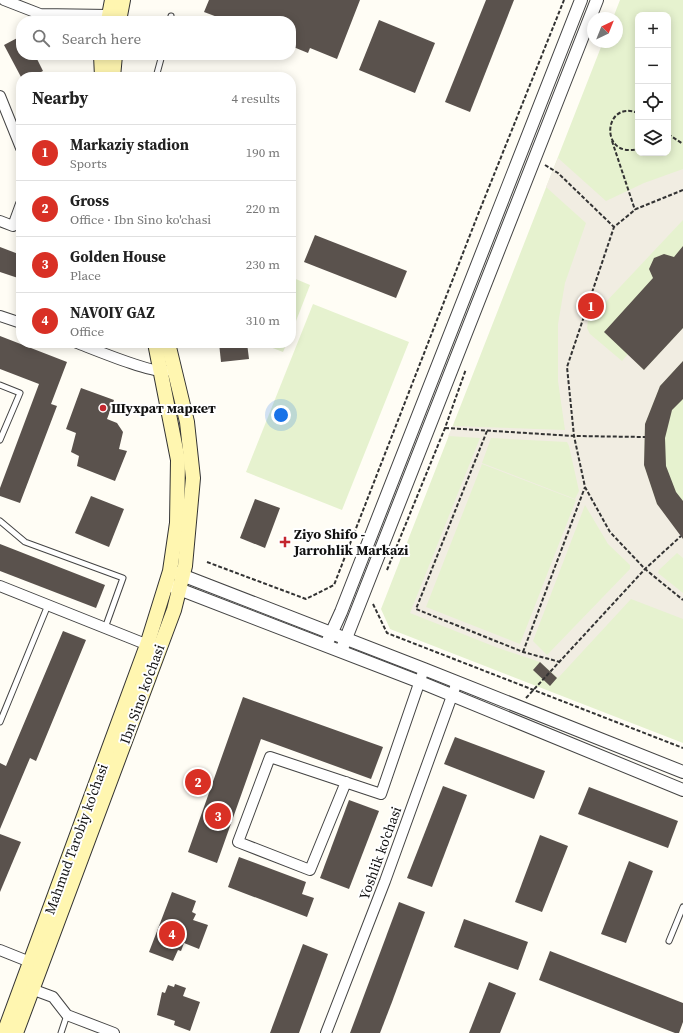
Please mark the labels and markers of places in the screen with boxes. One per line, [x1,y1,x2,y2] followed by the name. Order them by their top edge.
[578,291,604,321] pin: 1
[111,398,216,418] place label: Шухрат маркет
[98,403,108,413] marker: Шухрат маркет
[293,524,409,560] place label: Ziyo Shifo - Jarrohlik Markazi
[279,536,291,548] marker: Ziyo Shifo - Jarrohlik Markazi
[185,767,211,797] pin: 2
[205,801,231,831] pin: 3
[159,919,185,949] pin: 4

